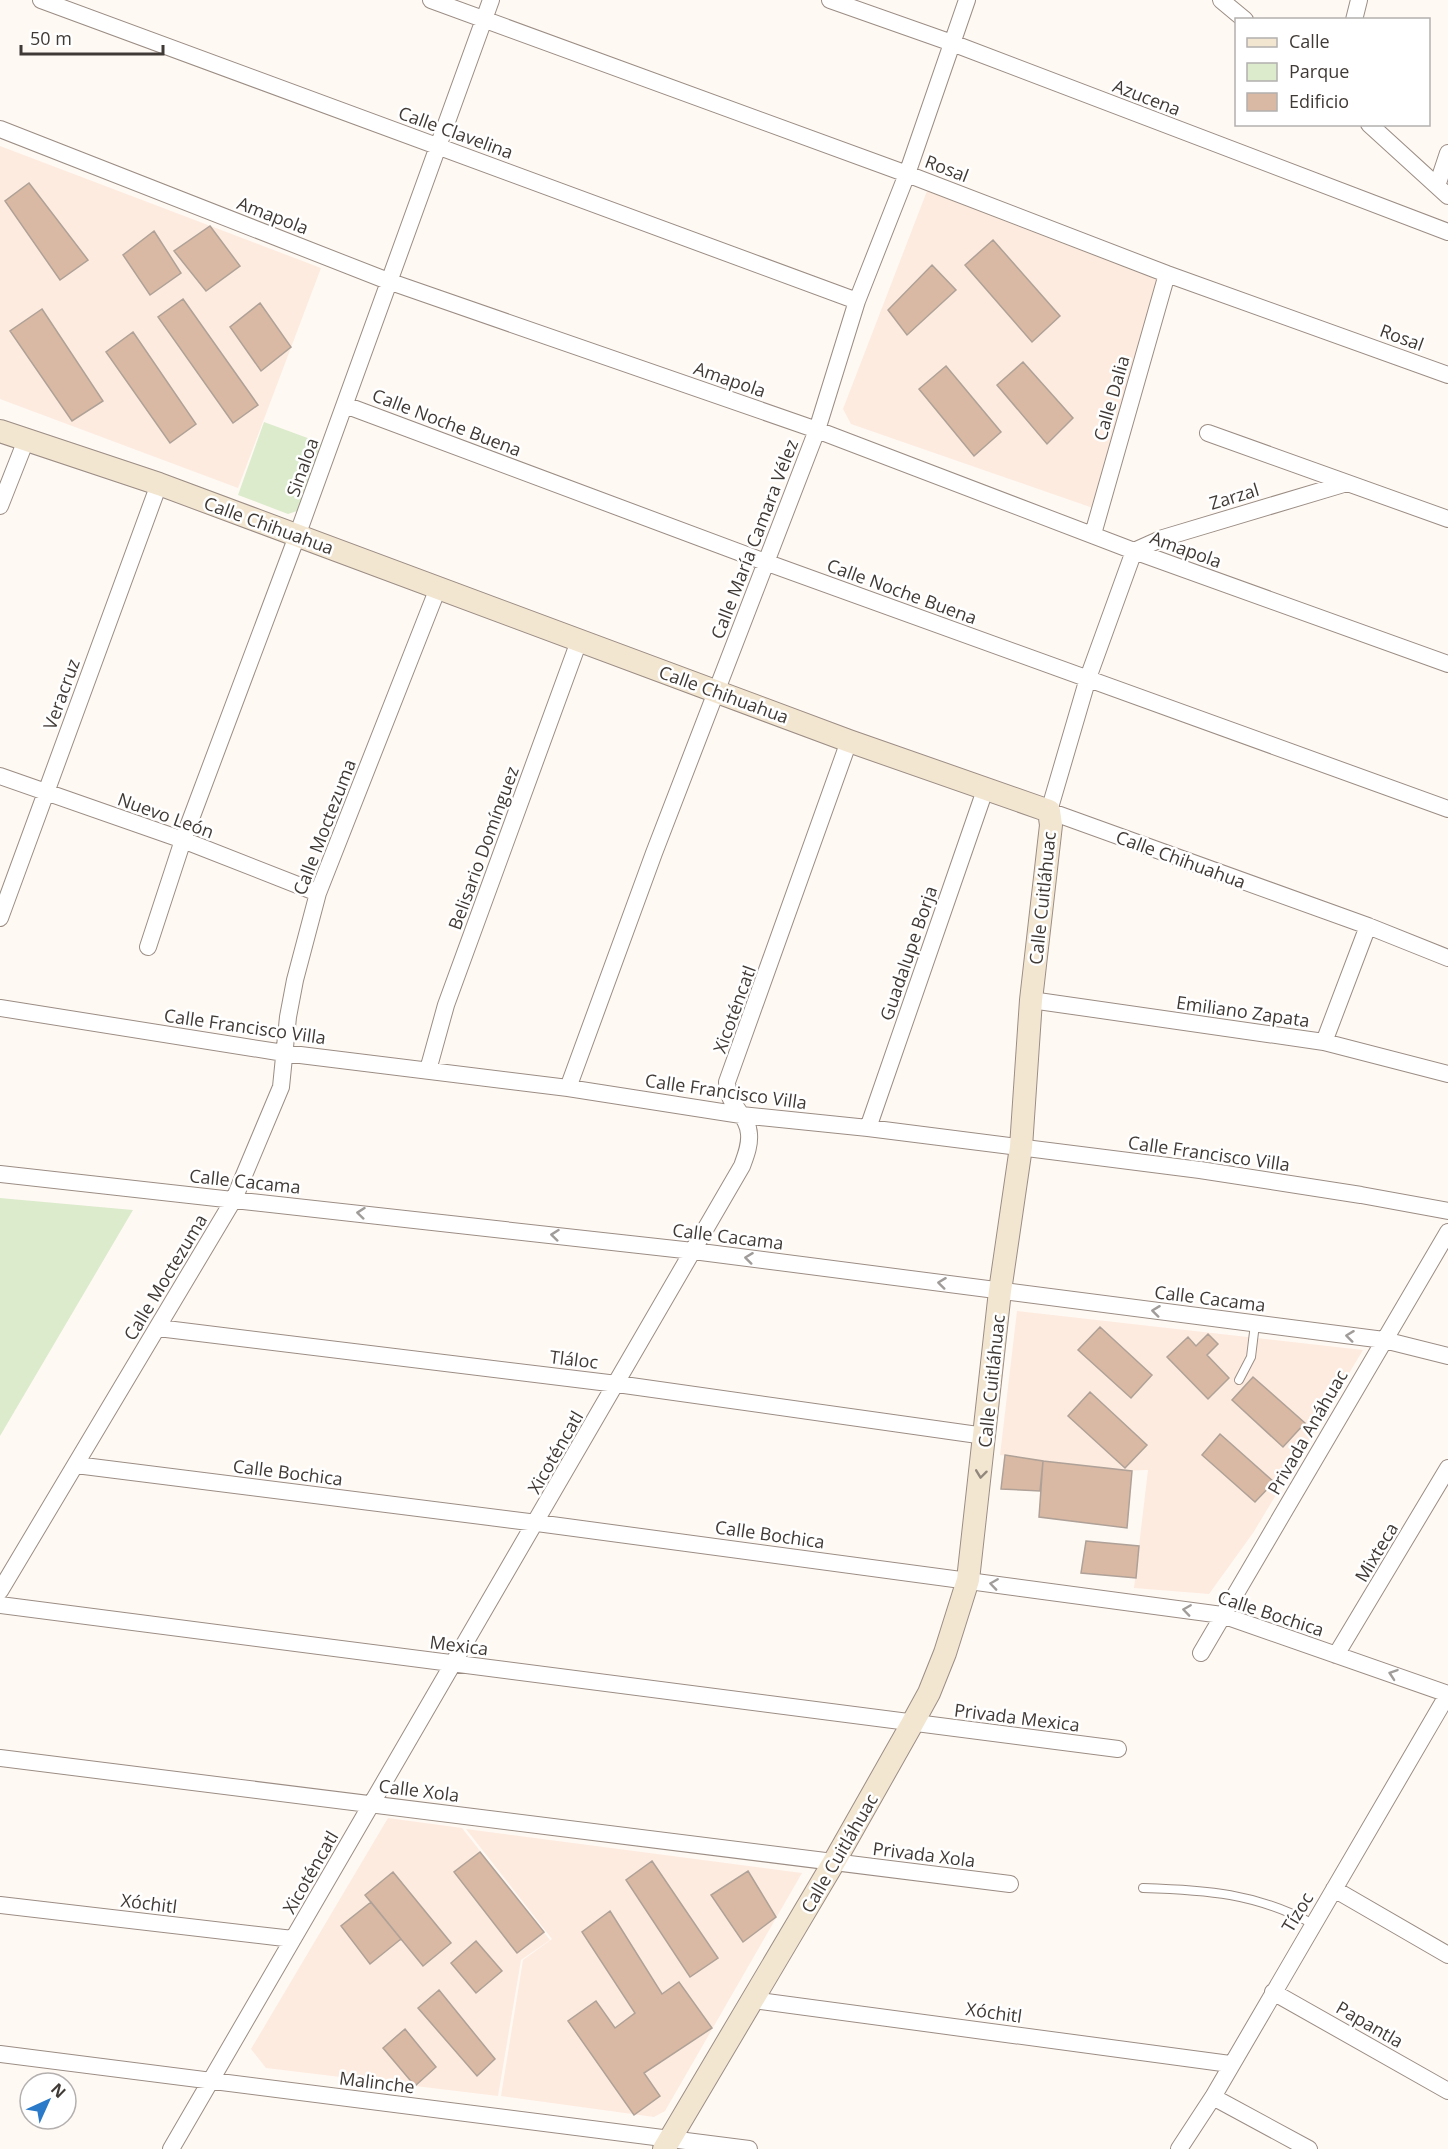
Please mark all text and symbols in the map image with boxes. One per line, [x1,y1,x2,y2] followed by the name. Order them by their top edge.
[21,18,164,56] scale bar
[1235,18,1430,126] legend
[30,26,72,50] text: 50 m
[1289,29,1330,53] text: Calle
[1289,59,1349,83] text: Parque
[1110,73,1184,121] street label: Azucena
[1289,89,1349,113] text: Edificio
[395,100,517,164] street label: Calle Clavelina
[922,149,972,187] street label: Rosal
[234,190,312,240] street label: Amapola
[1377,318,1427,356] street label: Rosal
[1087,353,1135,443] street label: Calle Dalia
[691,356,769,402] street label: Amapola
[369,383,525,461] street label: Calle Noche Buena
[280,434,324,500] street label: Sinaloa
[705,436,803,642] street label: Calle María Camara Vélez
[1206,477,1262,515] street label: Zarzal
[201,490,337,560] street label: Calle Chihuahua
[1147,525,1225,573] street label: Amapola
[824,553,980,629] street label: Calle Noche Buena
[37,655,85,733] street label: Veracruz
[656,659,792,729] street label: Calle Chihuahua
[287,756,361,898] street label: Calle Moctezuma
[442,763,524,933] street label: Belisario Domínguez
[115,787,217,843] street label: Nuevo León
[1113,824,1249,894] street label: Calle Chihuahua
[1023,830,1061,966] street label: Calle Cuitláhuac
[874,882,942,1024] street label: Guadalupe Borja
[707,962,761,1056] street label: Xicoténcatl
[1175,990,1311,1032] street label: Emiliano Zapata
[163,1003,327,1049] street label: Calle Francisco Villa
[644,1068,808,1114] street label: Calle Francisco Villa
[1127,1130,1291,1176] street label: Calle Francisco Villa
[188,1163,302,1199] street label: Calle Cacama
[357,1208,366,1220] one-way arrow
[118,1209,212,1345] street label: Calle Moctezuma
[671,1217,785,1255] street label: Calle Cacama
[550,1230,559,1242] one-way arrow
[744,1253,753,1265] one-way arrow
[937,1278,946,1290] one-way arrow
[1153,1279,1267,1317] street label: Calle Cacama
[1152,1305,1161,1318] one-way arrow
[972,1313,1010,1449] street label: Calle Cuitláhuac
[1345,1330,1354,1342] one-way arrow
[548,1344,600,1374] street label: Tláloc
[1261,1365,1353,1499] street label: Privada Anáhuac
[522,1406,588,1498] street label: Xicoténcatl
[232,1453,344,1491] street label: Calle Bochica
[975,1470,988,1479] one-way arrow
[714,1514,826,1554] street label: Calle Bochica
[1349,1518,1403,1586] street label: Mixteca
[989,1578,999,1590] one-way arrow
[1215,1585,1327,1641] street label: Calle Bochica
[1183,1604,1192,1617] one-way arrow
[428,1630,490,1660] street label: Mexica
[1388,1669,1399,1682] one-way arrow
[953,1697,1081,1737] street label: Privada Mexica
[377,1773,461,1807] street label: Calle Xola
[795,1789,883,1917] street label: Calle Cuitláhuac
[277,1826,343,1918] street label: Xicoténcatl
[871,1836,977,1872] street label: Privada Xola
[1276,1887,1318,1936] street label: Tízoc
[120,1888,178,1918] street label: Xóchitl
[1332,1995,1408,2053] street label: Papantla
[964,1996,1024,2028] street label: Xóchitl
[338,2065,416,2099] street label: Malinche
[18,2071,78,2131] north arrow
[46,2078,71,2103] text: N

